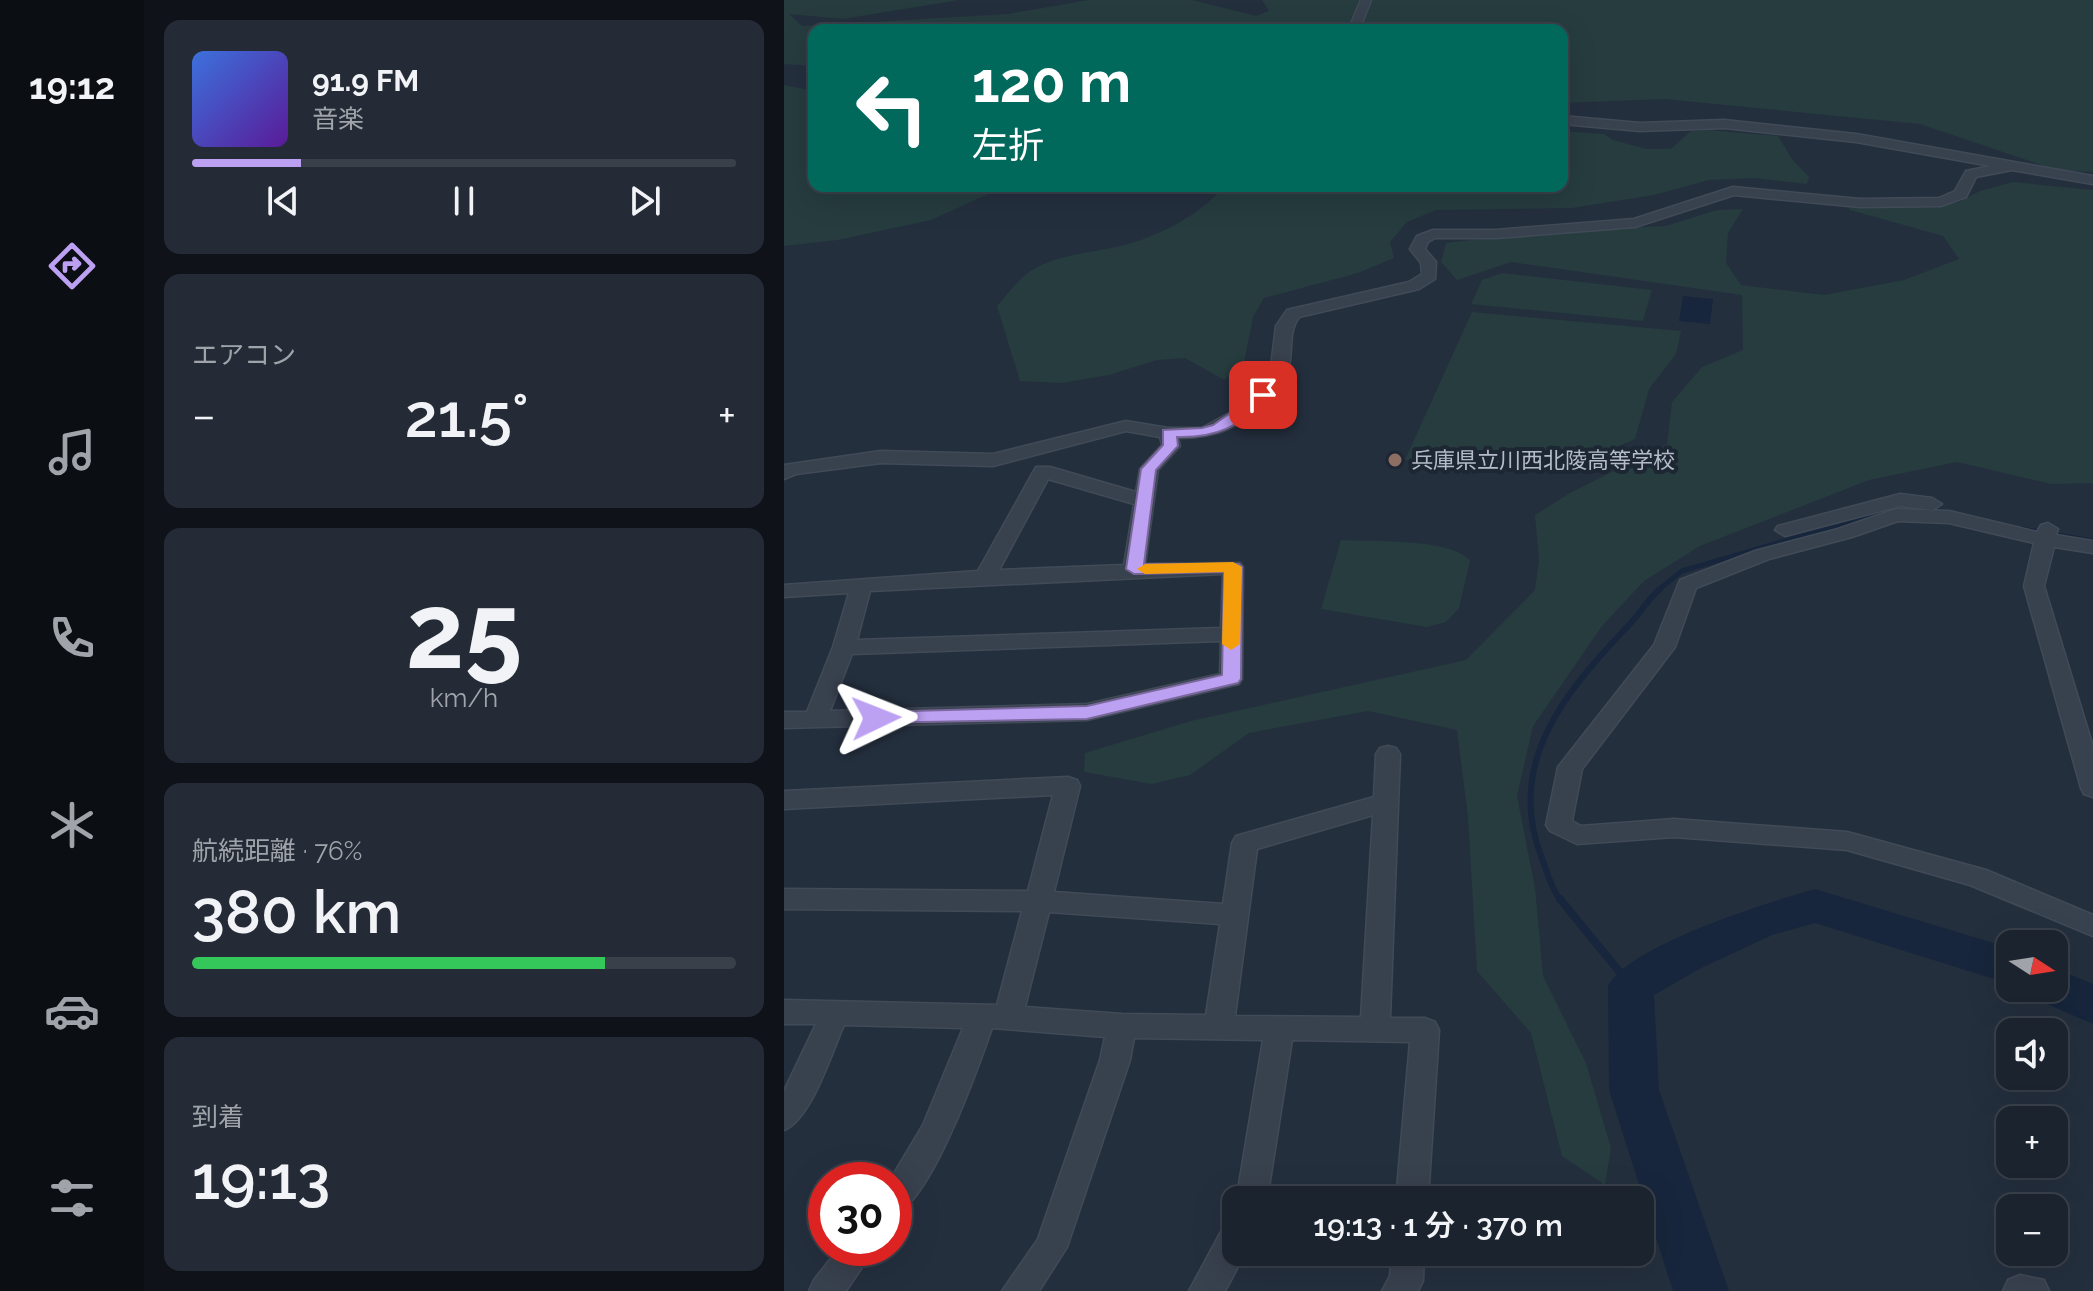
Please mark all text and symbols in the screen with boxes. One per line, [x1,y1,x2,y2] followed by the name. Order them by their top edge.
[972,49,1131,115] text: 120 m
[840,56,944,160] icon: left
[312,63,419,98] text: 91.9 FM
[29,65,115,107] text: 19:12
[312,104,364,134] text: 音楽
[972,124,1044,166] text: 左折
[261,179,305,223] icon: previous
[442,179,486,223] icon: pause
[623,179,667,223] icon: next
[44,238,100,294] icon: directions
[192,340,296,370] text: エアコン
[1229,361,1297,429] pin
[1241,373,1285,417] icon: arrive
[405,381,529,451] text: 21.5°
[192,390,216,441] text: −
[718,390,736,441] text: +
[44,424,100,480] icon: music
[1411,447,1675,473] place label: 兵庫県立川西北陵高等学校
[1386,451,1404,469] marker: 兵庫県立川西北陵高等学校
[406,570,522,692] text: 25
[44,610,100,666] icon: phone
[834,676,918,760] position arrow
[430,683,498,713] text: km/h
[44,797,100,853] icon: climate
[192,836,362,866] text: 航続距離 · 76%
[192,877,401,947] text: 380 km
[1996,930,2068,1002] north arrow
[1996,930,2068,1266] map controls
[44,983,100,1039] icon: car
[1996,1018,2068,1090] button: sound
[192,1102,244,1132] text: 到着
[1996,1106,2068,1178] button: +
[192,1143,330,1213] text: 19:13
[808,1162,912,1266] speed limit sign: 30
[44,1170,100,1226] icon: filters
[1996,1194,2068,1266] button: −
[1313,1208,1563,1243] text: 19:13 · 1 分 · 370 m

